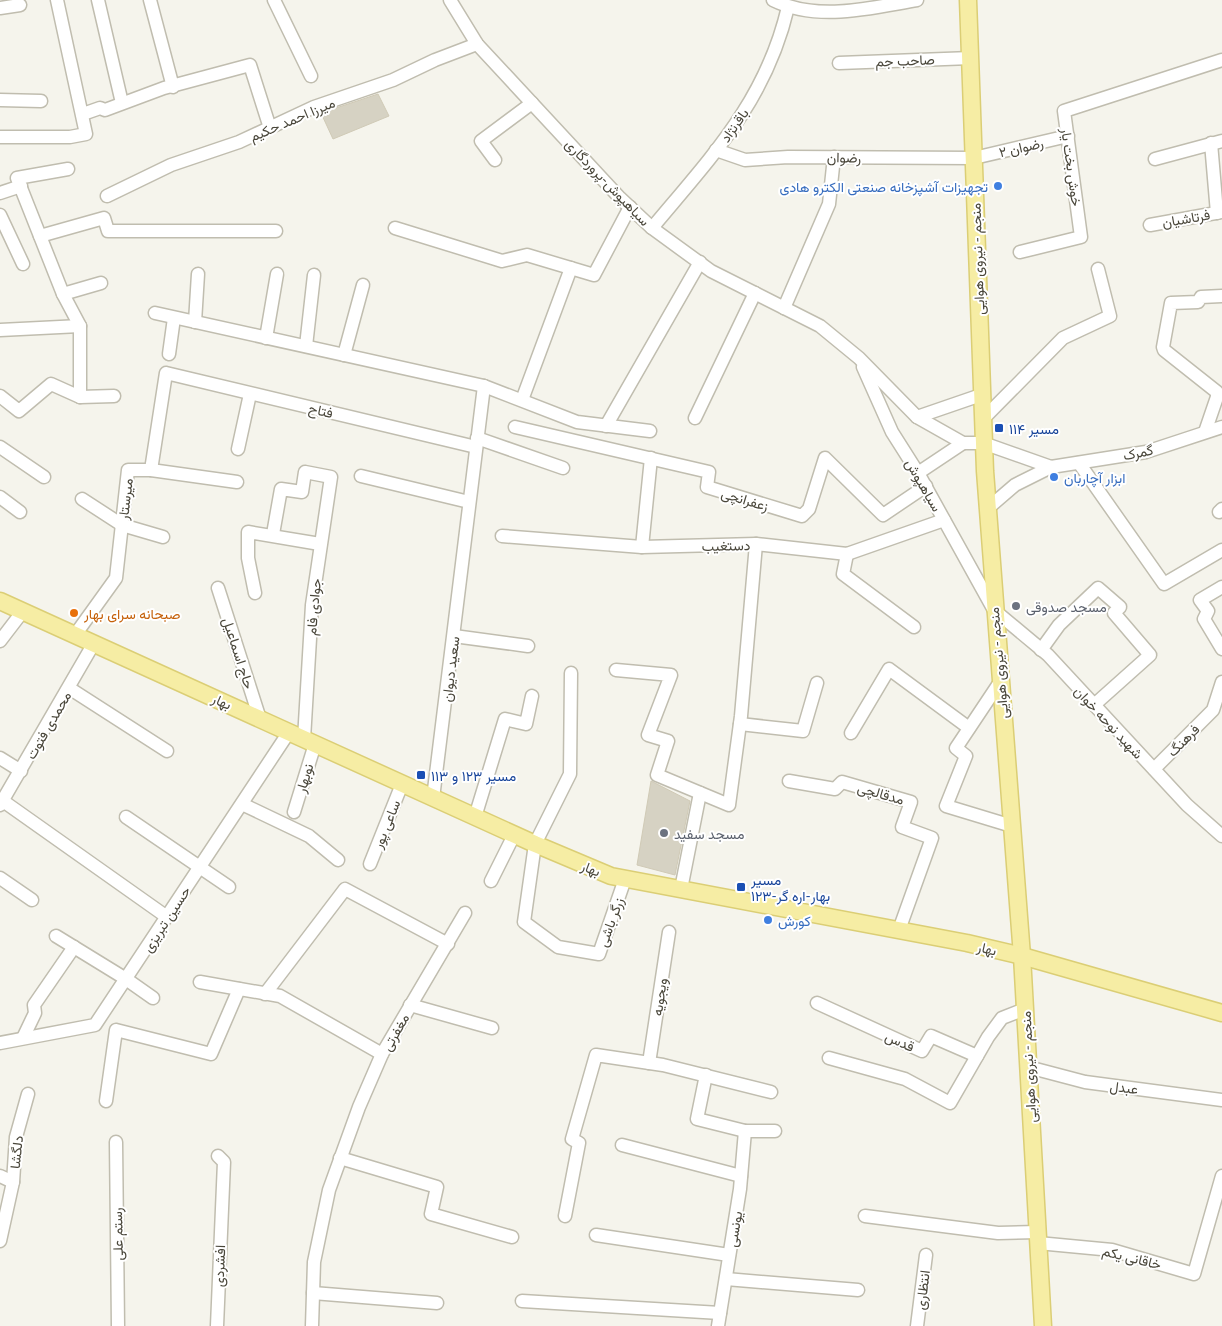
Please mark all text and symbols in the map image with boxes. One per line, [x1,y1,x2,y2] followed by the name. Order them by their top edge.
[875,50,935,71] street label: صاحب جم
[247,93,338,146] street label: میرزا احمد حکیم
[716,105,753,146] street label: باقرنژاد
[1057,126,1086,207] street label: خوش بخت یار
[997,134,1045,161] street label: رضوان ۲
[561,135,654,230] street label: سیاهپوش-پروردگاری
[827,148,862,167] street label: رضوان
[780,178,988,197] place label: تجهیزات آشپزخانه صنعتی الکترو هادی
[992,180,1004,192] marker: تجهیزات آشپزخانه صنعتی الکترو هادی
[967,203,988,315] street label: منجم - نیروی هوایی
[1161,205,1211,232] street label: فرتاشیان
[306,399,335,424] street label: فتاح
[1009,420,1059,438] place label: مسیر ۱۱۴
[993,422,1005,434] marker: مسیر ۱۱۴
[1121,441,1155,464] street label: گمرک
[900,456,946,515] street label: سیاهپوش
[1064,469,1125,488] place label: ابزار آچاربان
[1048,471,1060,483] marker: ابزار آچاربان
[114,477,137,522] street label: میرستار
[719,484,771,516] street label: زعفرانچی
[701,536,751,555] street label: دستغیب
[302,578,325,636] street label: جوادی فام
[1026,598,1107,616] place label: مسجد صدوقی
[1010,600,1022,612] marker: مسجد صدوقی
[83,605,181,623] place label: صبحانه سرای بهار
[985,606,1012,720] street label: منجم - نیروی هوایی
[68,607,80,619] marker: صبحانه سرای بهار
[217,615,259,692] street label: حاج اسماعیل
[438,635,463,703] street label: سعید دیوان
[1070,682,1147,762] street label: شهید نوحه خوان
[22,688,75,763] street label: محمدی فتوت
[208,689,234,714] street label: بهار
[1163,720,1203,760] street label: فرهنگ
[291,761,317,796] street label: نوبهار
[431,767,516,785] place label: مسیر ۱۲۳ و ۱۱۳
[415,769,427,781] marker: مسیر ۱۲۳ و ۱۱۳
[855,778,906,810] street label: مدقالچی
[368,797,405,852] street label: ساعی پور
[674,825,744,843] place label: مسجد سفید
[658,827,670,839] marker: مسجد سفید
[578,856,603,880] street label: بهار
[750,871,830,905] place label: مسیر ۱۲۳-بهار-اره گر
[735,881,747,893] marker: مسیر ۱۲۳-بهار-اره گر
[138,883,194,956] street label: حسین تبریزی
[593,895,628,949] street label: زرگر باشی
[778,912,811,930] place label: کورش
[762,914,774,926] marker: کورش
[974,937,998,959] street label: بهار
[648,977,671,1017] street label: ویجویه
[378,1010,413,1054] street label: مغفرتی
[1017,1011,1040,1123] street label: منجم - نیروی هوایی
[882,1027,917,1056] street label: قدس
[1109,1077,1139,1099] street label: عبدل
[6,1134,26,1169] street label: دلگشا
[108,1207,127,1261] street label: رستم علی
[723,1210,746,1248] street label: یونسی
[1101,1241,1163,1273] street label: خاقانی یکم
[210,1245,229,1287] street label: افشردی
[911,1269,934,1311] street label: انتظاری

